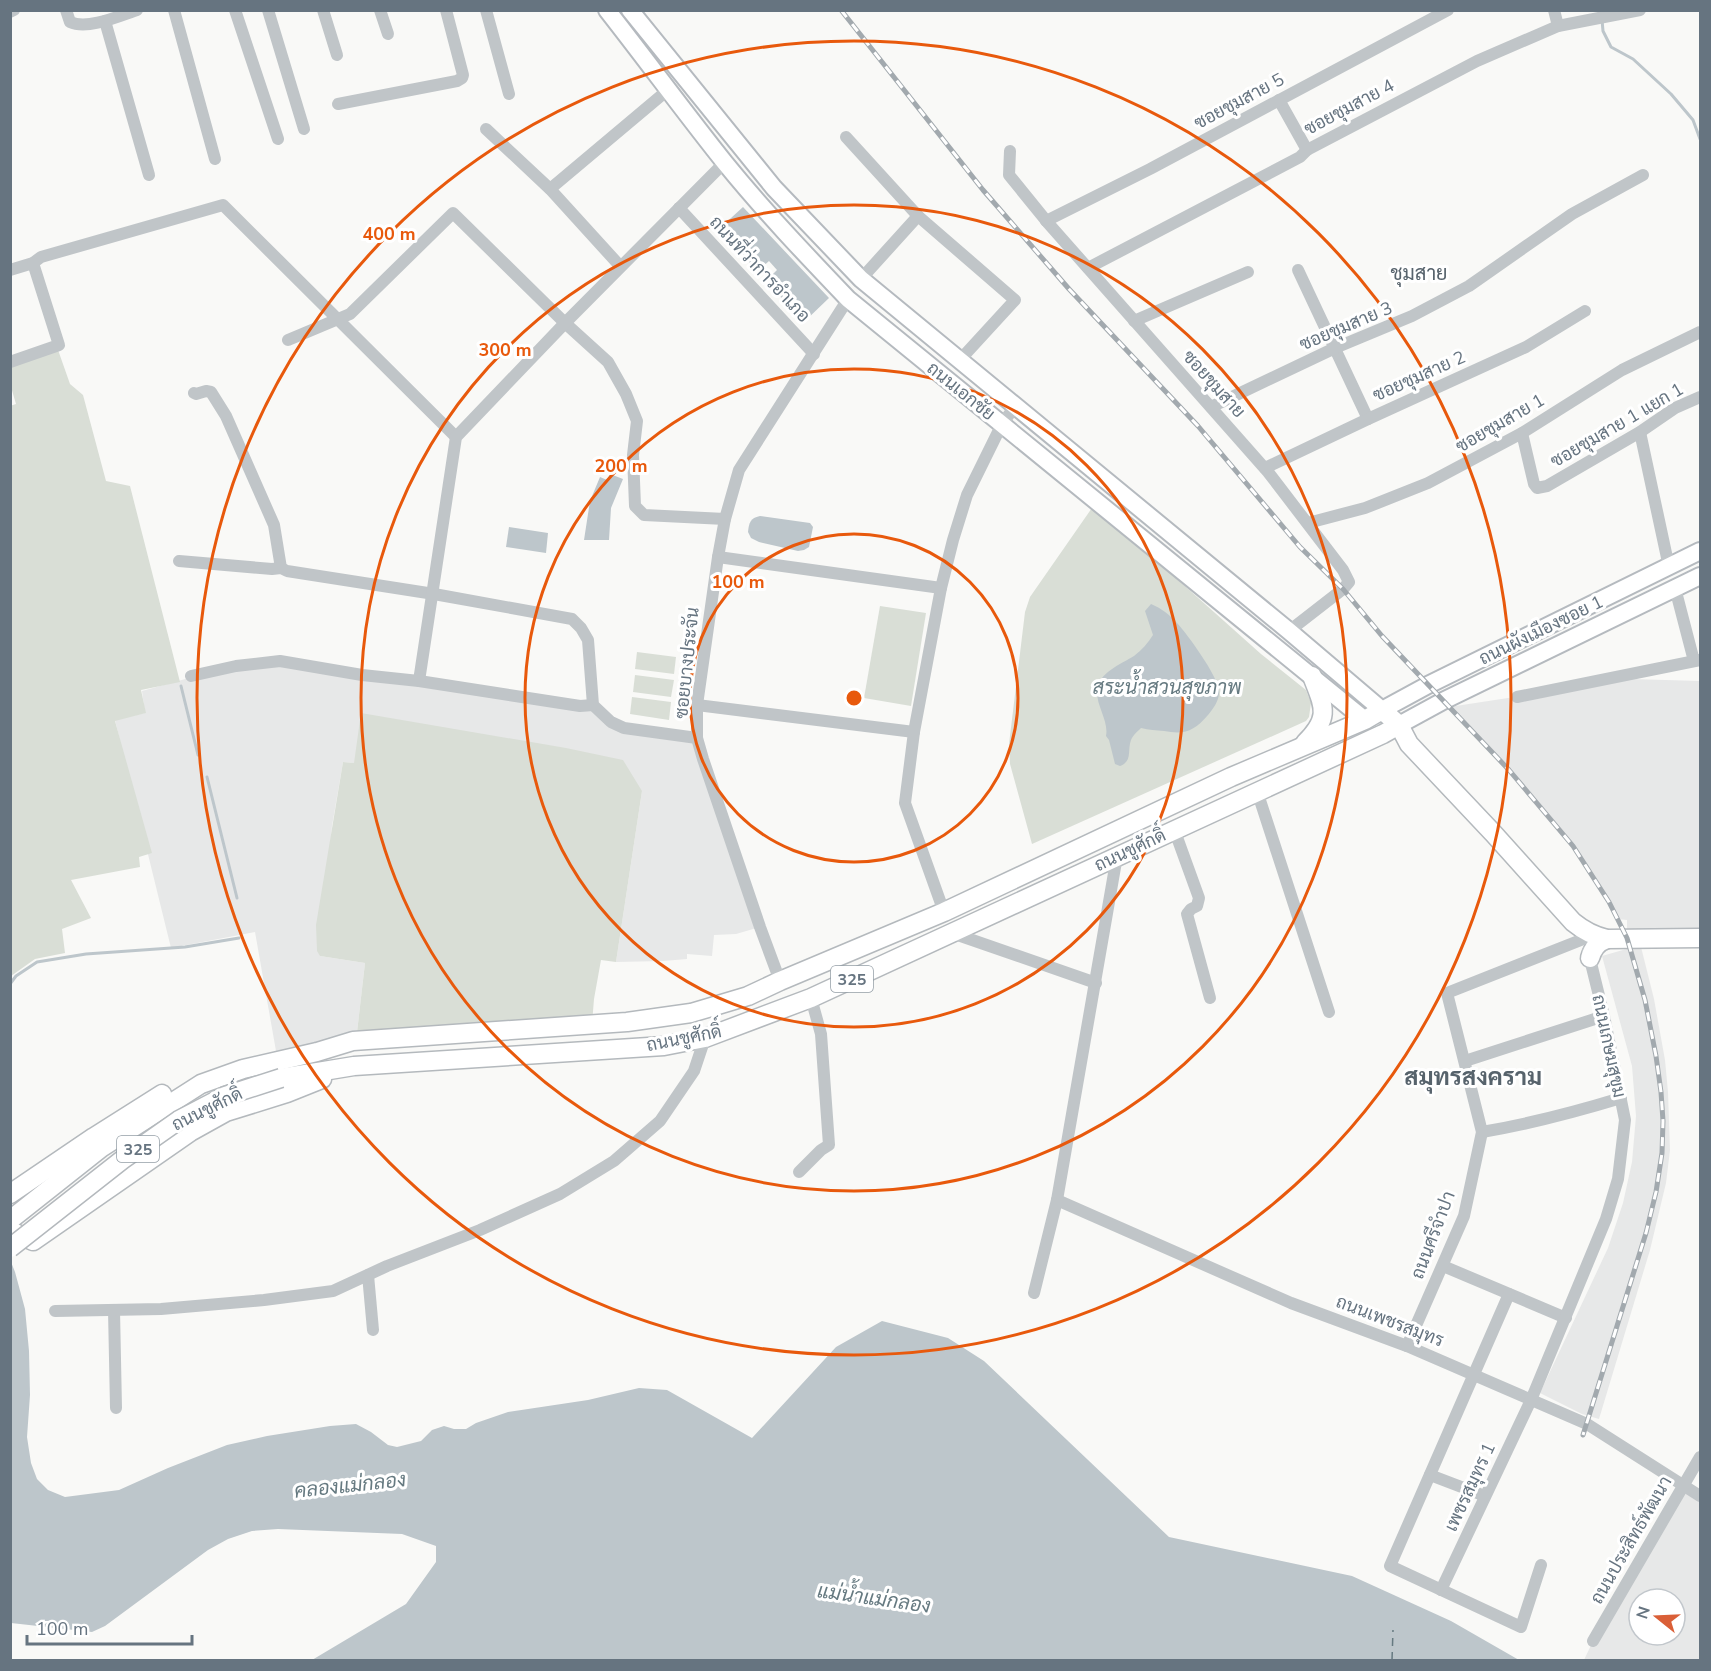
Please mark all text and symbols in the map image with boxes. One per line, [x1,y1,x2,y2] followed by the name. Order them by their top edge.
[1190,67,1288,135] street label: ซอยชุมสาย 5
[1300,73,1398,141] street label: ซอยชุมสาย 4
[704,208,819,327] street label: ถนนที่ว่าการอำเภอ
[362,222,416,246] text: 400 m
[1390,260,1448,287] district label: ชุมสาย
[1296,296,1396,356] street label: ซอยชุมสาย 3
[478,338,532,362] text: 300 m
[1177,345,1251,423] street label: ซอยชุมสาย
[1369,345,1469,407] street label: ซอยชุมสาย 2
[922,356,1000,426] street label: ถนนเอกชัย
[1546,377,1688,473] street label: ซอยชุมสาย 1 แยก 1
[1451,388,1549,458] street label: ซอยชุมสาย 1
[594,454,648,478] text: 200 m
[711,570,765,594] text: 100 m
[1475,590,1607,670] street label: ถนนผังเมืองซอย 1
[669,606,705,720] street label: ซอยบางประจัน
[1093,669,1242,701] water label: สระน้ำสวนสุขภาพ
[844,688,864,708] centre of rings
[1089,819,1170,878] street label: ถนนชูศักดิ์
[831,966,873,992] road number: 325
[1586,992,1632,1100] street label: ถนนเกษมสุขุม
[644,1015,724,1058] street label: ถนนชูศักดิ์
[1404,1061,1542,1094] district label: สมุทรสงคราม
[166,1078,247,1137] street label: ถนนชูศักดิ์
[117,1136,159,1162] road number: 325
[1404,1187,1461,1282] street label: ถนนศรีจำปา
[1333,1289,1448,1353] street label: ถนนเพชรสมุทร
[1439,1439,1501,1535] street label: เพชรสมุทร 1
[293,1466,407,1505] water label: คลองแม่กลอง
[1584,1471,1677,1608] street label: ถนนประสิทธ์พัฒนา
[816,1572,933,1620] water label: แม่น้ำแม่กลอง
[1627,1587,1687,1647] north arrow
[1631,1604,1656,1622] text: N
[27,1608,192,1646] scale bar
[36,1617,88,1641] text: 100 m

